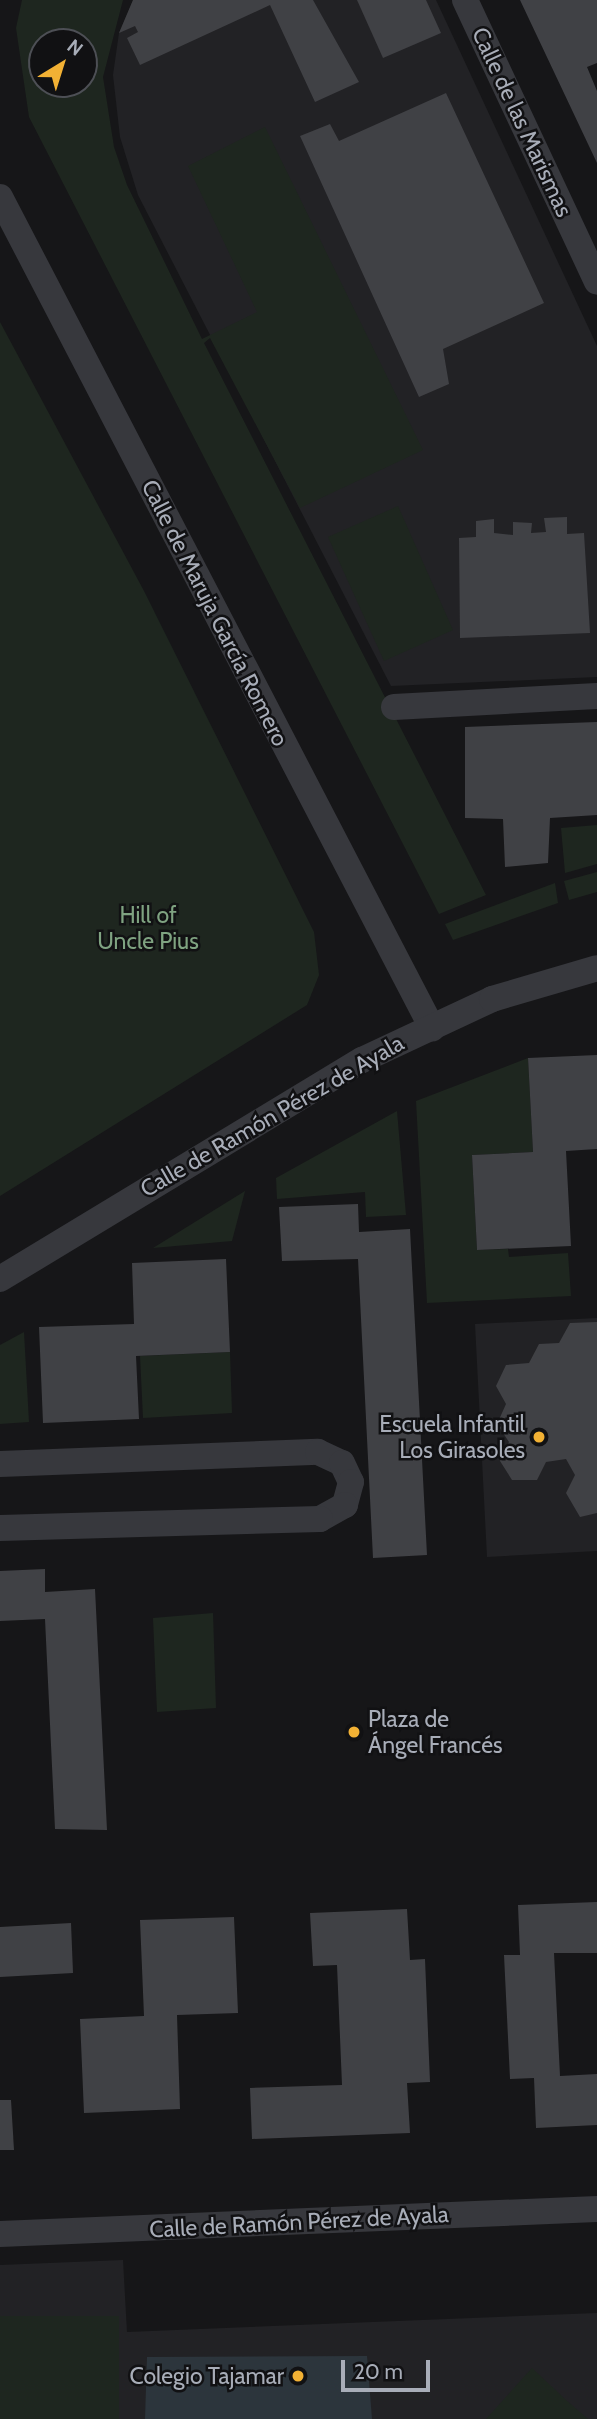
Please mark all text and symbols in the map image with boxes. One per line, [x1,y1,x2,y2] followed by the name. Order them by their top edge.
[466,23,578,221] street label: Calle de las Marismas
[28,28,98,98] north arrow
[63,34,87,61] text: N
[136,475,294,751] street label: Calle de Maruja García Romero
[97,901,199,955] park label: Hill of Uncle Pius
[135,1029,409,1203] street label: Calle de Ramón Pérez de Ayala
[379,1410,525,1464] place label: Escuela Infantil Los Girasoles
[531,1429,547,1445] marker: Escuela Infantil Los Girasoles
[368,1705,502,1759] place label: Plaza de Ángel Francés
[346,1724,362,1740] marker: Plaza de Ángel Francés
[149,2200,449,2244] street label: Calle de Ramón Pérez de Ayala
[345,2346,434,2390] scale bar
[354,2359,403,2384] text: 20 m
[130,2362,284,2390] place label: Colegio Tajamar
[290,2368,306,2384] marker: Colegio Tajamar

